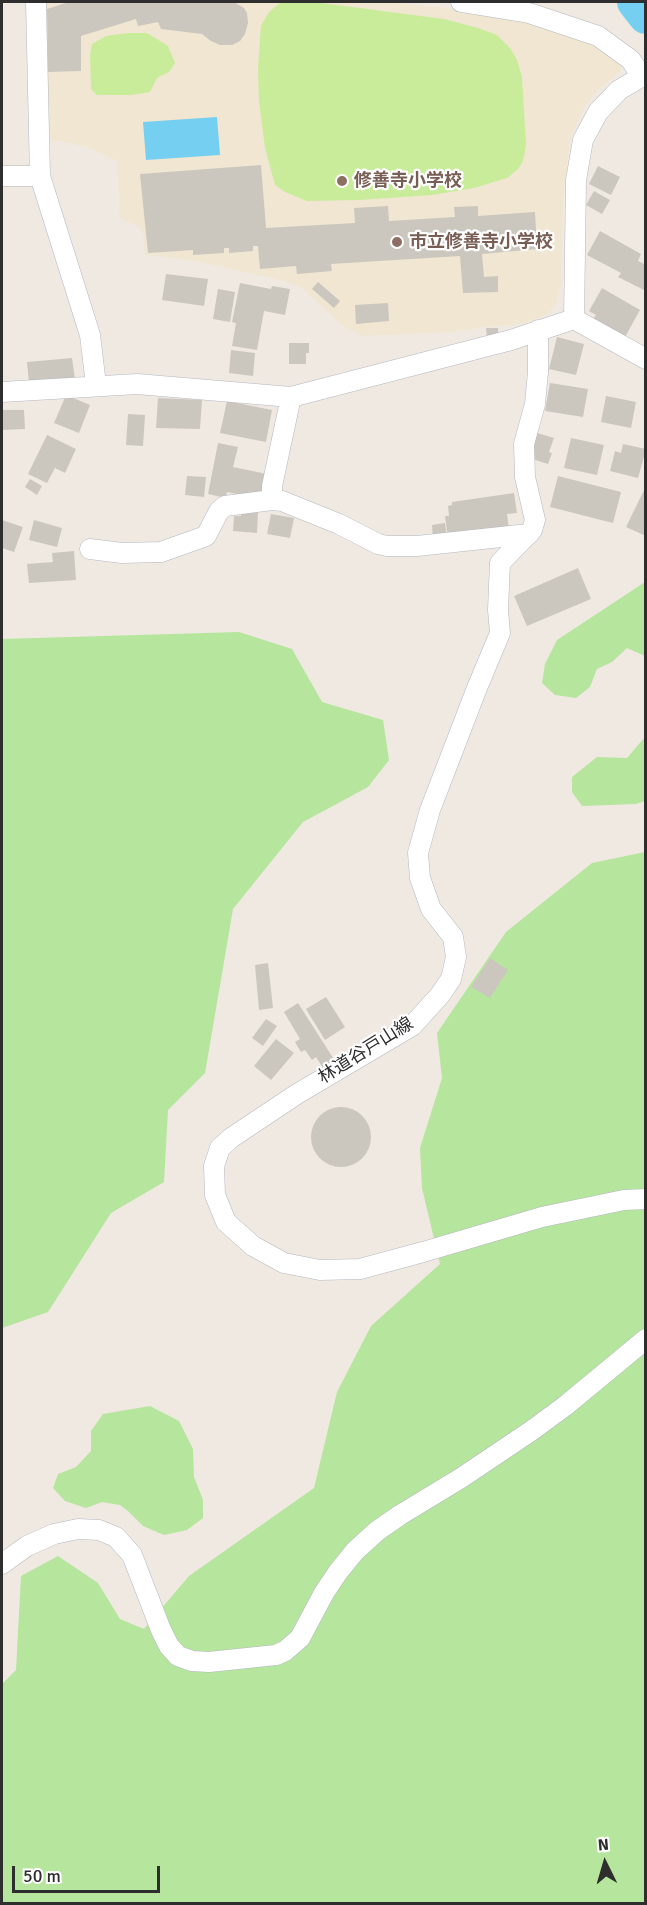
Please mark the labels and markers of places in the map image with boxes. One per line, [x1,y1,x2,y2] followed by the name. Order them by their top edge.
[354,170,462,192] place label: 修善寺小学校
[335,174,349,188] marker: 修善寺小学校
[409,231,553,253] place label: 市立修善寺小学校
[390,235,404,249] marker: 市立修善寺小学校

